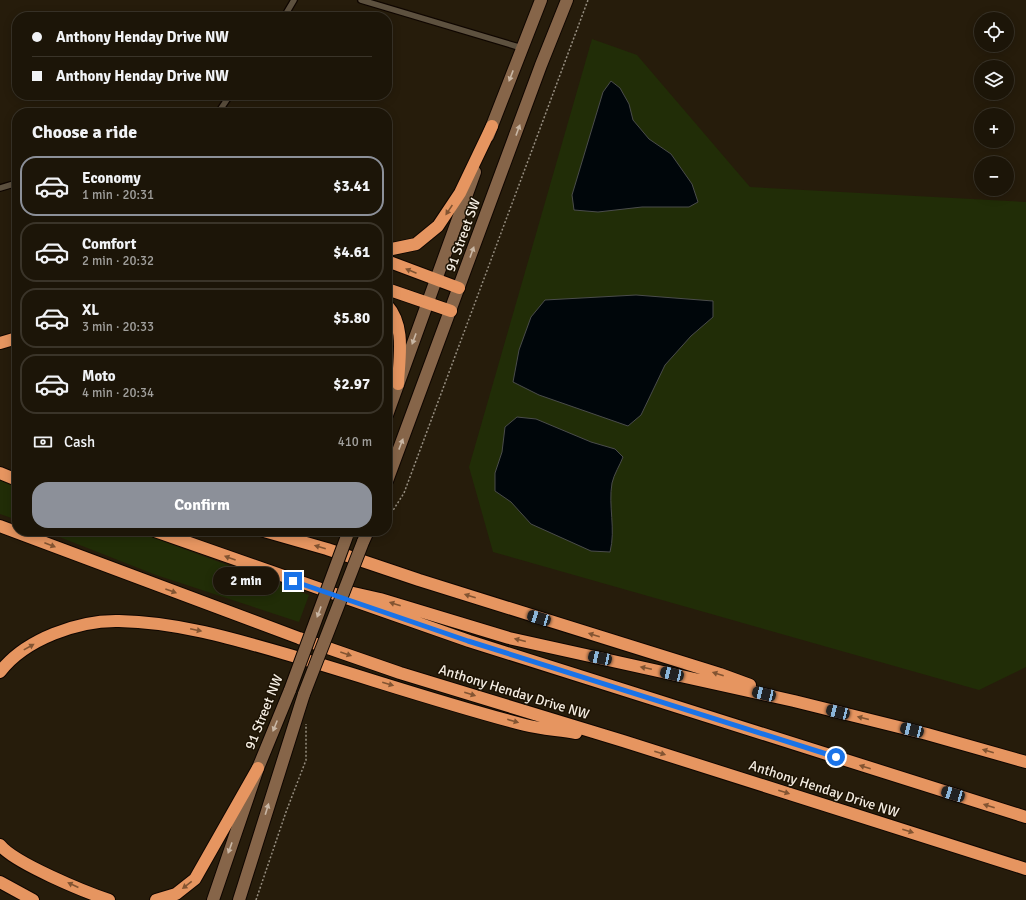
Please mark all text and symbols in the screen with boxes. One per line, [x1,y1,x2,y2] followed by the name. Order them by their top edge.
[974,12,1014,196] map controls
[974,12,1014,52] button: locate
[56,28,229,46] text: Anthony Henday Drive NW
[974,60,1014,100] button: layers
[56,67,229,85] text: Anthony Henday Drive NW
[508,70,514,82] one-way arrow
[974,108,1014,148] button: +
[32,121,137,143] text: Choose a ride
[515,123,521,135] one-way arrow
[974,156,1014,196] button: −
[34,168,70,204] icon: car
[82,169,141,187] text: Economy
[333,177,370,195] text: $3.41
[82,187,154,203] text: 1 min · 20:31
[442,196,484,274] street label: 91 Street SW
[445,205,453,215] one-way arrow
[34,234,70,270] icon: car
[82,235,136,253] text: Comfort
[333,243,370,261] text: $4.61
[470,245,476,257] one-way arrow
[82,253,154,269] text: 2 min · 20:32
[406,268,417,274] one-way arrow
[34,300,70,336] icon: car
[82,301,99,319] text: XL
[333,309,370,327] text: $5.80
[82,319,154,335] text: 3 min · 20:33
[411,334,417,346] one-way arrow
[34,366,70,402] icon: car
[82,367,116,385] text: Moto
[333,375,370,393] text: $2.97
[82,385,154,401] text: 4 min · 20:34
[32,431,54,453] icon: cash
[64,433,95,451] text: Cash
[338,434,372,450] text: 410 m
[398,438,404,450] one-way arrow
[32,482,372,528] button: Confirm
[44,543,56,549] one-way arrow
[313,543,326,549] one-way arrow
[223,554,235,560] one-way arrow
[213,567,279,595] callout: 2 min
[284,572,302,590] route end
[230,573,262,589] text: 2 min
[166,588,178,594] one-way arrow
[463,593,475,599] one-way arrow
[388,601,400,607] one-way arrow
[315,607,321,619] one-way arrow
[526,609,552,627] car
[190,628,202,634] one-way arrow
[587,632,599,638] one-way arrow
[513,637,525,643] one-way arrow
[23,643,35,650] one-way arrow
[587,650,613,666] car
[341,652,353,658] one-way arrow
[436,661,592,723] street label: Anthony Henday Drive NW
[640,665,653,671] one-way arrow
[659,665,685,683] car
[711,670,723,676] one-way arrow
[241,672,287,752] street label: 91 Street NW
[383,681,395,687] one-way arrow
[751,685,777,703] car
[464,691,476,697] one-way arrow
[825,703,851,721] car
[857,715,869,721] one-way arrow
[507,718,519,724] one-way arrow
[272,721,278,732] one-way arrow
[899,721,925,739] car
[827,748,845,766] route start
[982,748,995,754] one-way arrow
[654,750,666,756] one-way arrow
[747,757,901,821] street label: Anthony Henday Drive NW
[859,763,871,769] one-way arrow
[940,785,966,803] car
[778,789,790,795] one-way arrow
[264,803,270,815] one-way arrow
[982,803,994,809] one-way arrow
[902,828,914,834] one-way arrow
[227,842,233,854] one-way arrow
[182,880,193,889] one-way arrow
[67,882,78,888] one-way arrow

